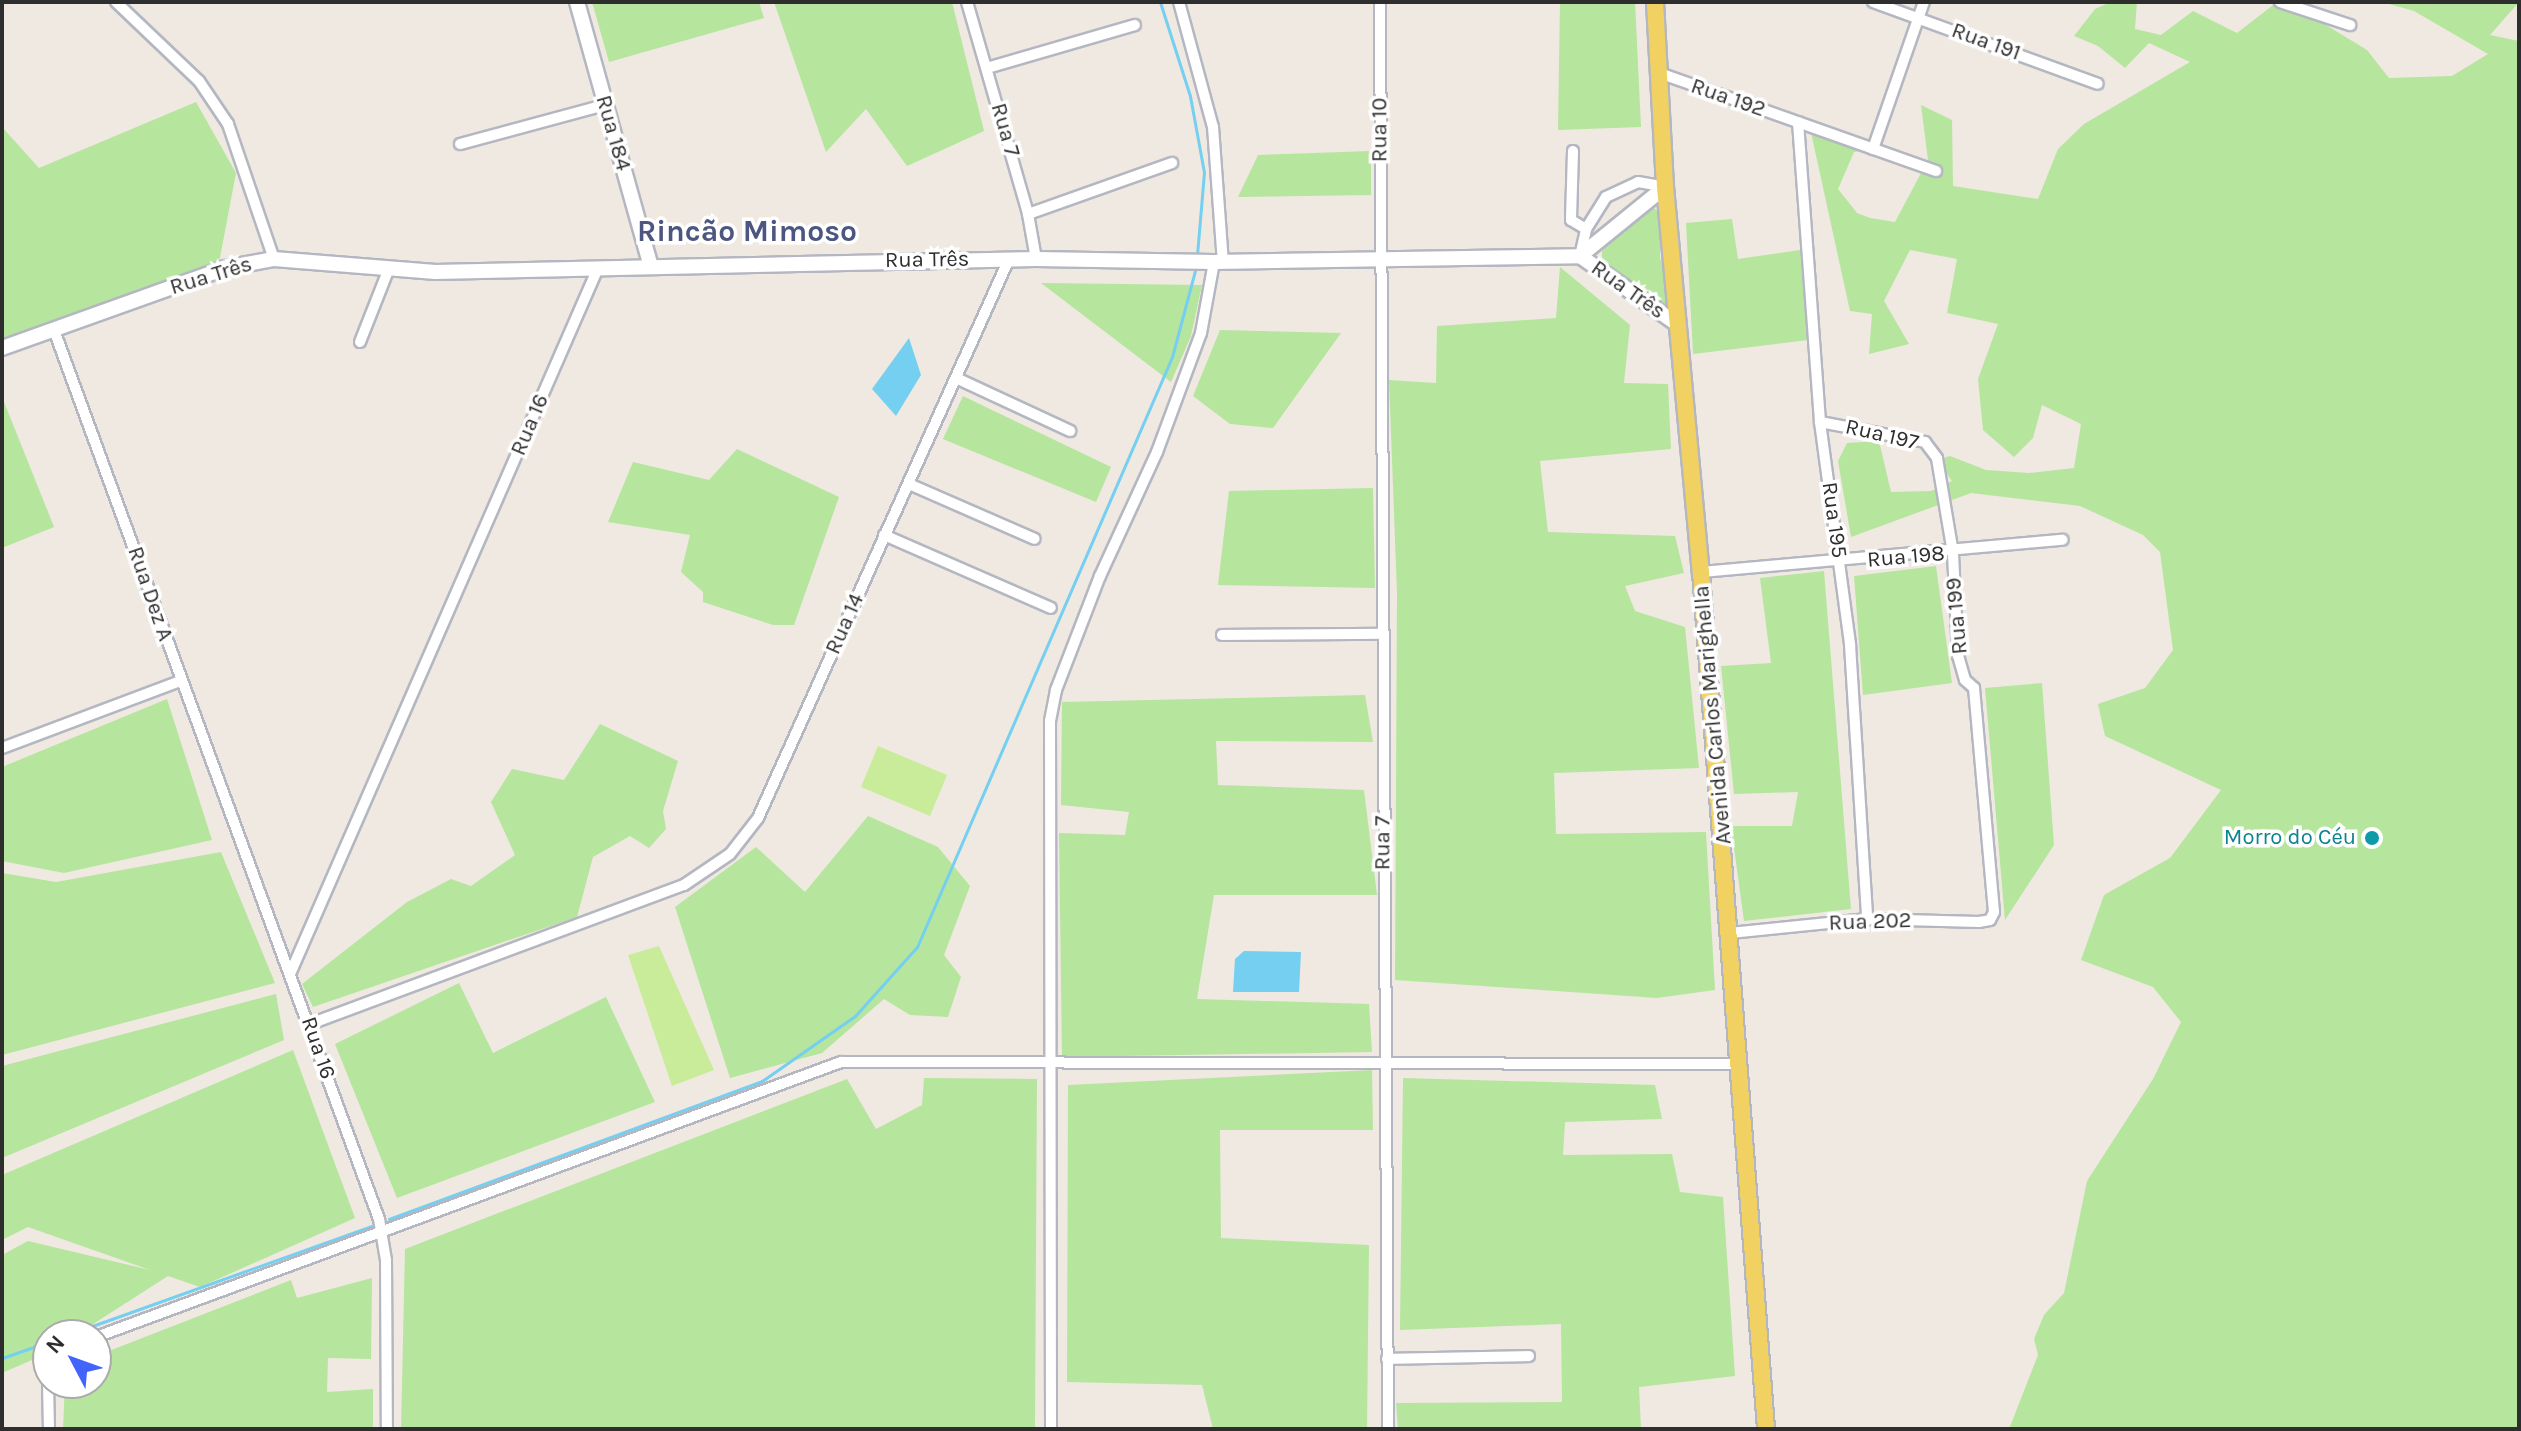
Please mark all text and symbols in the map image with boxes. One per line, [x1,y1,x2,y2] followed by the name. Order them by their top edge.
[1948,17,2024,67] street label: Rua 191
[1687,73,1769,123] street label: Rua 192
[590,92,636,174] street label: Rua 184
[1367,98,1393,162] street label: Rua 10
[985,100,1025,160] street label: Rua 7
[637,213,857,249] district label: Rincão Mimoso
[885,246,969,274] street label: Rua Três
[167,251,255,301] street label: Rua Três
[1586,255,1670,325] street label: Rua Três
[505,390,555,460] street label: Rua 16
[1843,414,1921,456] street label: Rua 197
[1816,480,1852,560] street label: Rua 195
[1866,540,1946,574] street label: Rua 198
[122,543,178,645] street label: Rua Dez A
[1940,577,1974,655] street label: Rua 199
[1689,584,1737,846] street label: Avenida Carlos Marighella
[820,590,870,658] street label: Rua 14
[1370,816,1396,870] street label: Rua 7
[2224,825,2356,851] place label: Morro do Céu
[2363,829,2381,847] marker: Morro do Céu
[1828,907,1912,937] street label: Rua 202
[295,1013,341,1083] street label: Rua 16
[32,1319,112,1399] north arrow
[40,1330,70,1359] text: N

